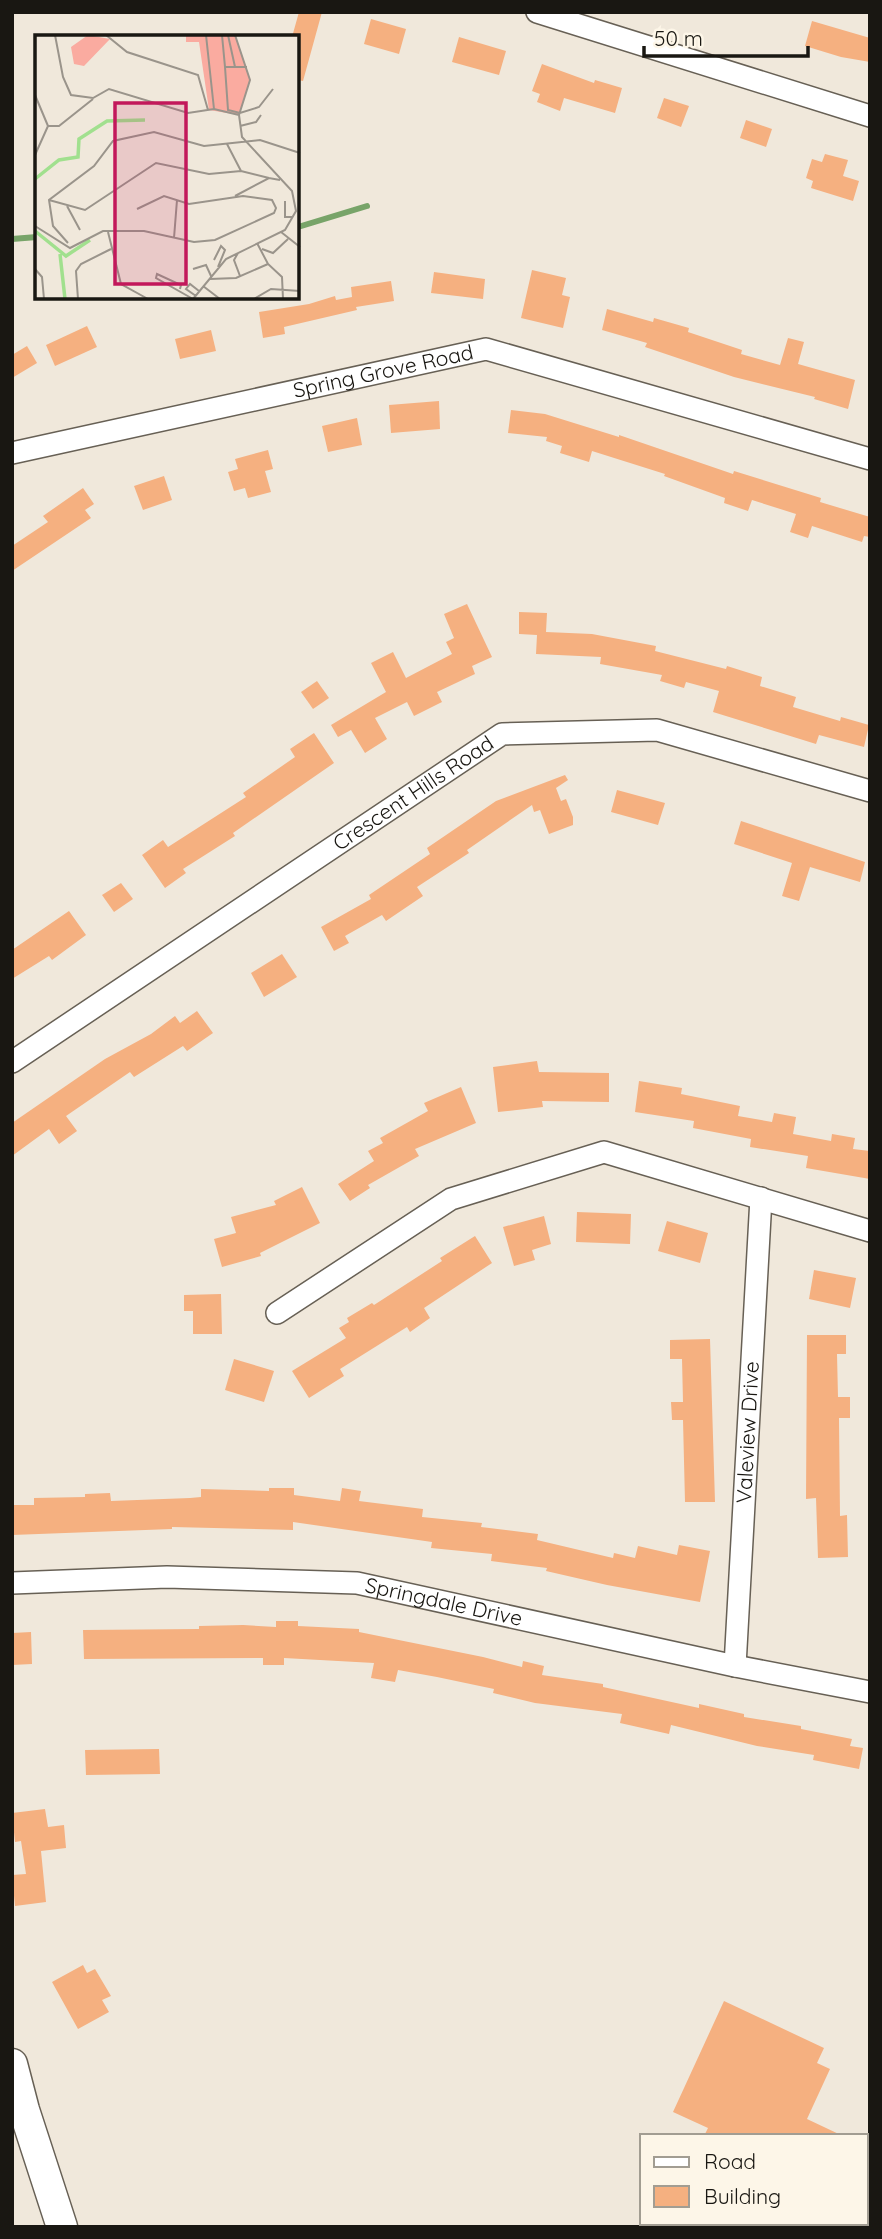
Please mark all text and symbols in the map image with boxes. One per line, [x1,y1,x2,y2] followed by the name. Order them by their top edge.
[644,14,808,58] scale bar
[654,25,703,51] text: 50 m
[35,35,299,299] inset map
[290,338,475,403] street label: Spring Grove Road
[328,729,498,856] street label: Crescent Hills Road
[730,1360,764,1504] street label: Valeview Drive
[363,1571,525,1631] street label: Springdale Drive
[640,2134,868,2225] legend
[704,2148,756,2174] text: Road
[704,2183,781,2209] text: Building

